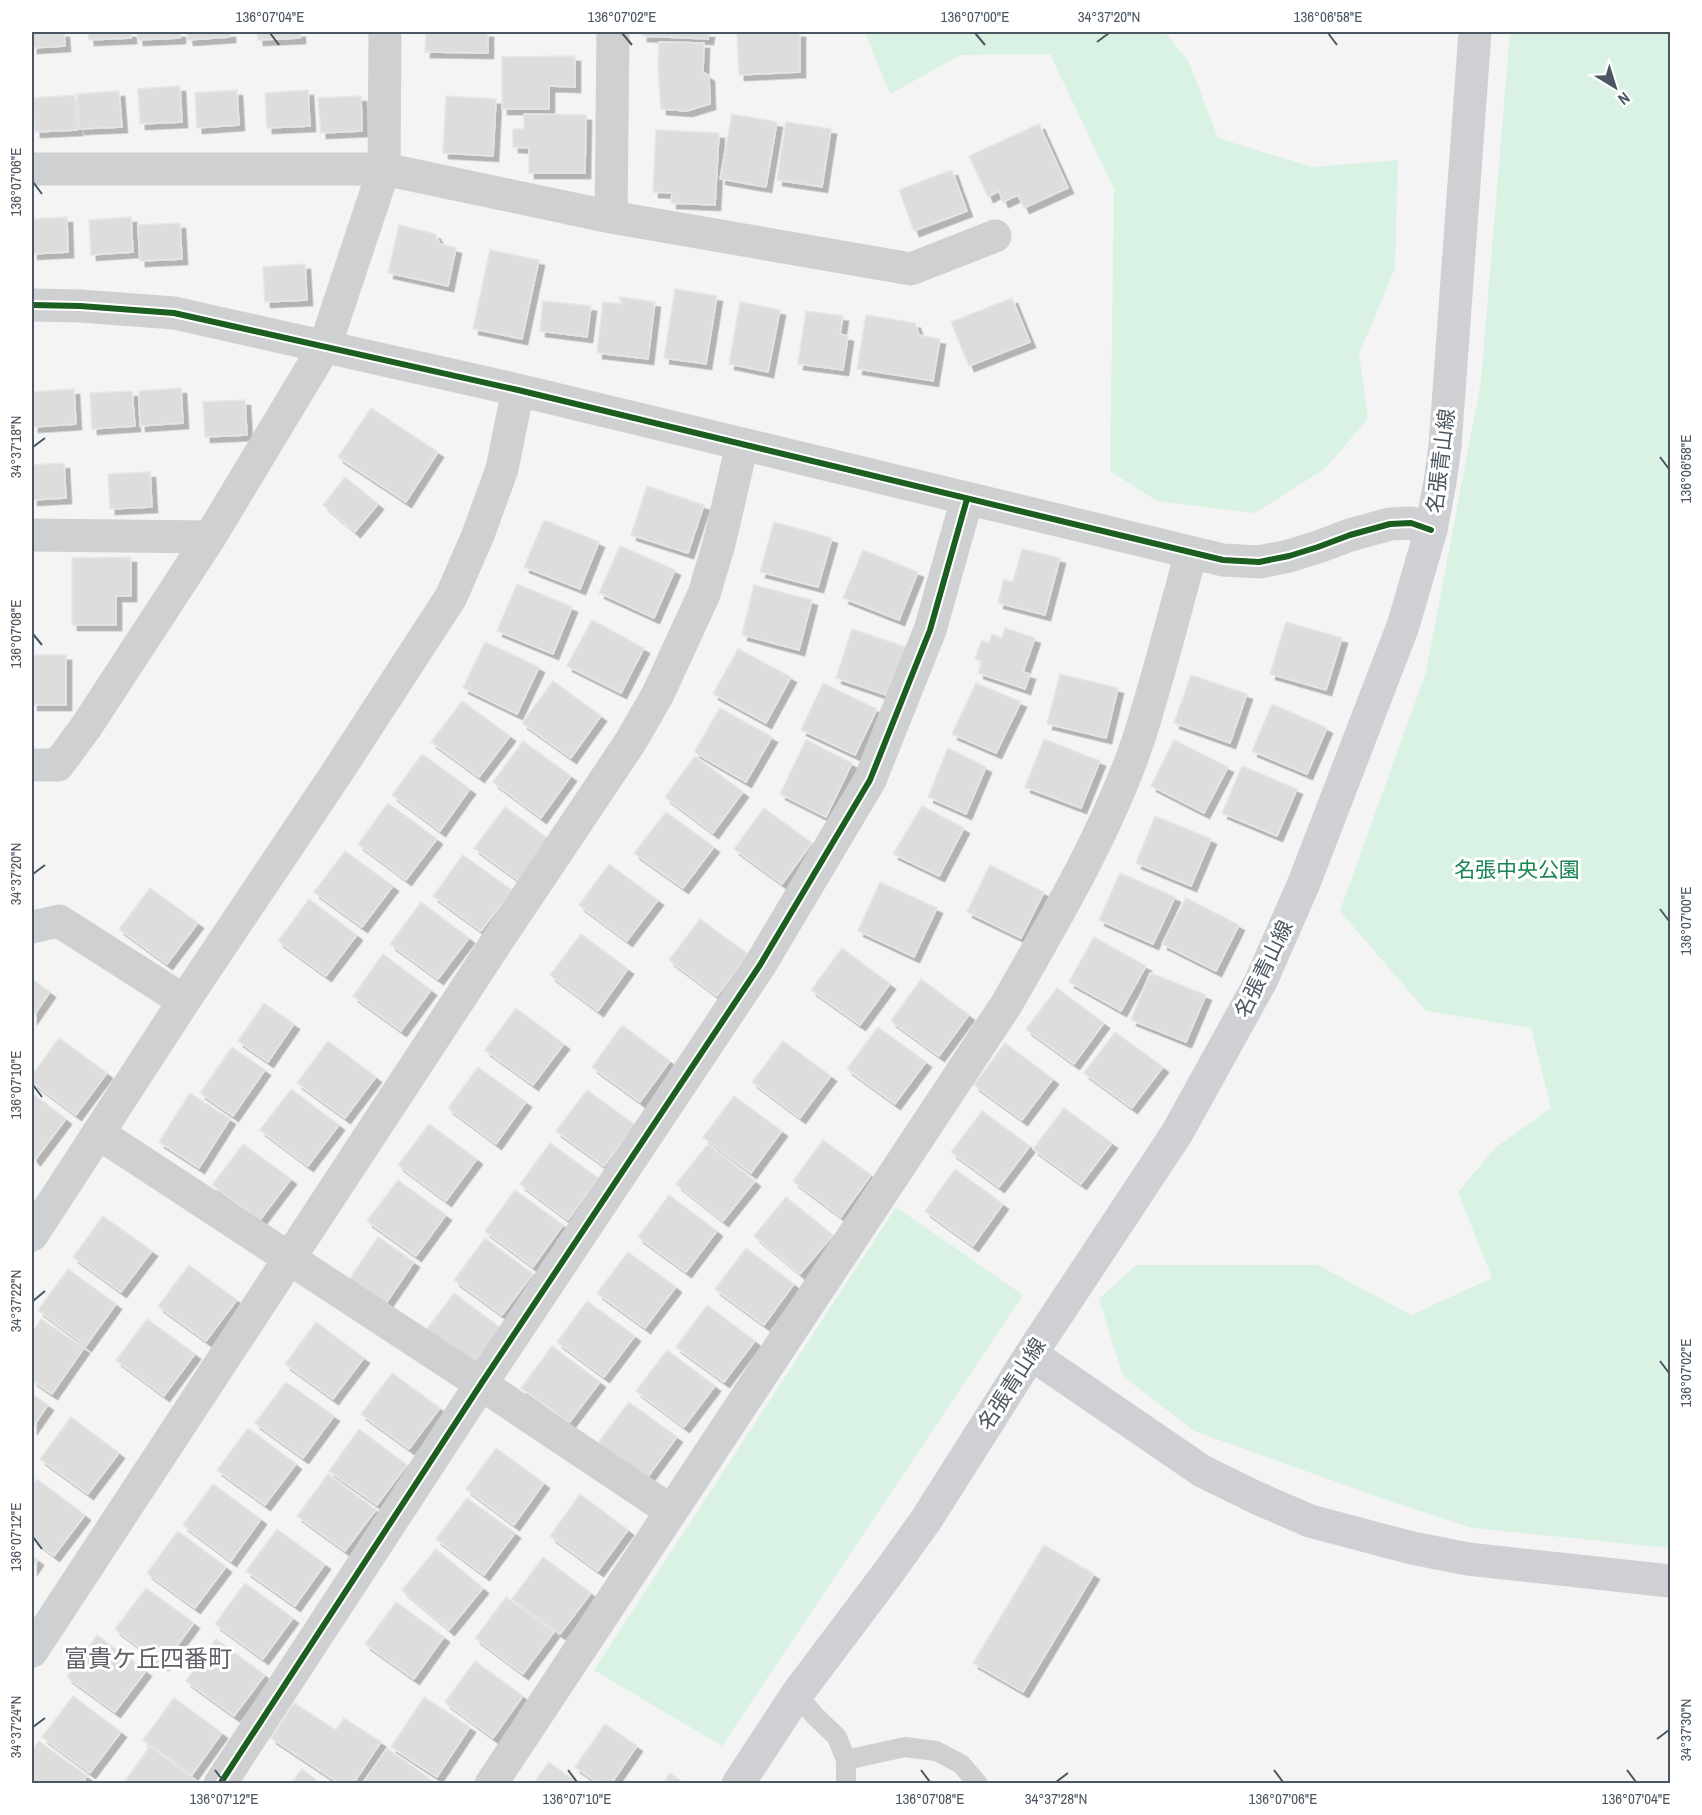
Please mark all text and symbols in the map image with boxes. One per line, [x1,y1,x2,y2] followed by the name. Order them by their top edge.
[236,6,304,27] text: 136°07'04"E
[588,6,656,27] text: 136°07'02"E
[941,6,1009,27] text: 136°07'00"E
[1078,6,1140,27] text: 34°37'20"N
[1294,6,1362,27] text: 136°06'58"E
[1585,57,1645,117] north arrow
[1614,87,1635,110] text: N
[5,148,26,216] text: 136°07'06"E
[1420,407,1461,515] street label: 名張青山線
[5,416,26,478] text: 34°37'18"N
[1675,435,1696,503] text: 136°06'58"E
[5,600,26,668] text: 136°07'08"E
[5,843,26,905] text: 34°37'20"N
[1454,855,1580,884] park label: 名張中央公園
[1675,887,1696,955] text: 136°07'00"E
[1228,915,1300,1022] street label: 名張青山線
[5,1051,26,1119] text: 136°07'10"E
[5,1270,26,1332] text: 34°37'22"N
[971,1332,1052,1436] street label: 名張青山線
[1675,1339,1696,1407] text: 136°07'02"E
[5,1503,26,1571] text: 136°07'12"E
[64,1642,232,1674] district label: 富貴ケ丘四番町
[5,1696,26,1758] text: 34°37'24"N
[1675,1699,1696,1761] text: 34°37'30"N
[190,1788,258,1809] text: 136°07'12"E
[543,1788,611,1809] text: 136°07'10"E
[896,1788,964,1809] text: 136°07'08"E
[1025,1788,1087,1809] text: 34°37'28"N
[1249,1788,1317,1809] text: 136°07'06"E
[1602,1788,1670,1809] text: 136°07'04"E

